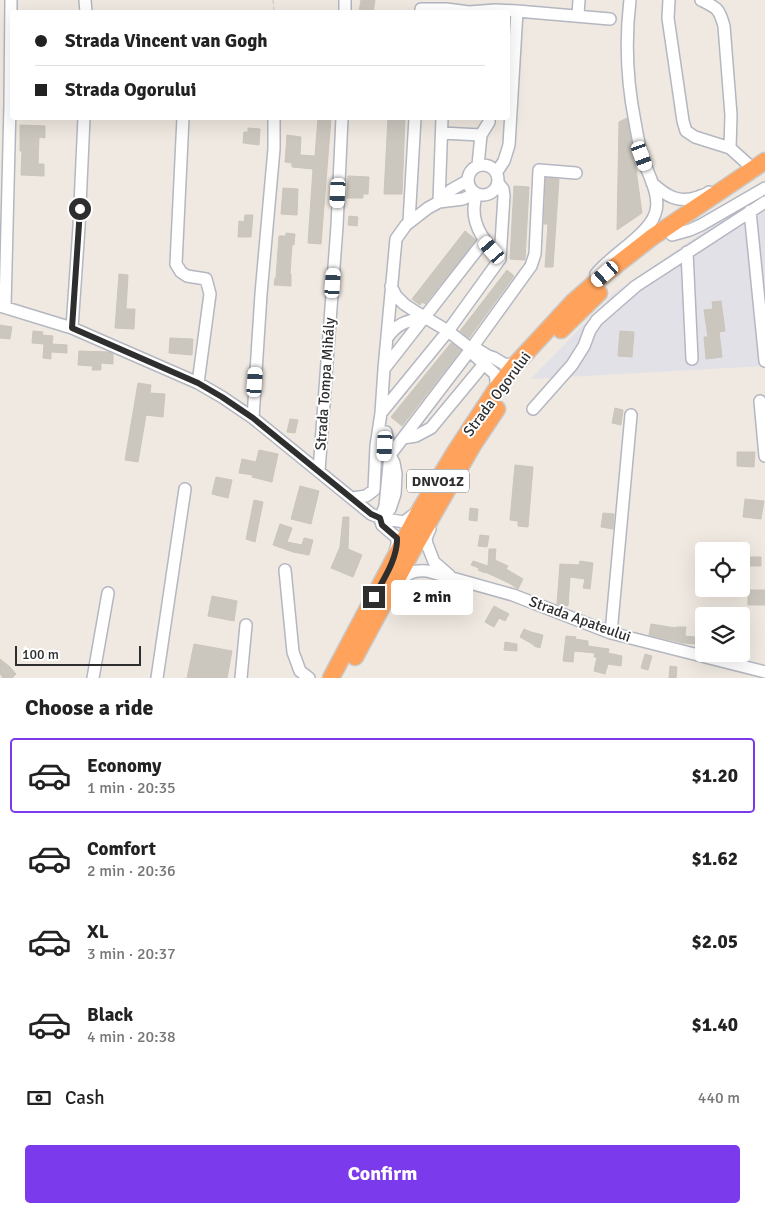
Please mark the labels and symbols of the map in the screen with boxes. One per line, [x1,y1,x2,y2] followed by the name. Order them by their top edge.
[629,139,654,173] car
[329,178,346,208] car
[69,198,91,220] route start
[476,234,507,266] car
[588,258,621,290] car
[324,268,341,298] car
[311,317,339,451] street label: Strada Tompa Mihály
[459,348,535,440] street label: Strada Ogorului
[246,367,263,397] car
[376,431,393,461] car
[407,470,469,492] road number: DNVO1Z
[392,580,474,614] callout: 2 min
[363,586,385,608] route end
[527,592,633,646] street label: Strada Apateului
[15,643,141,666] scale bar

